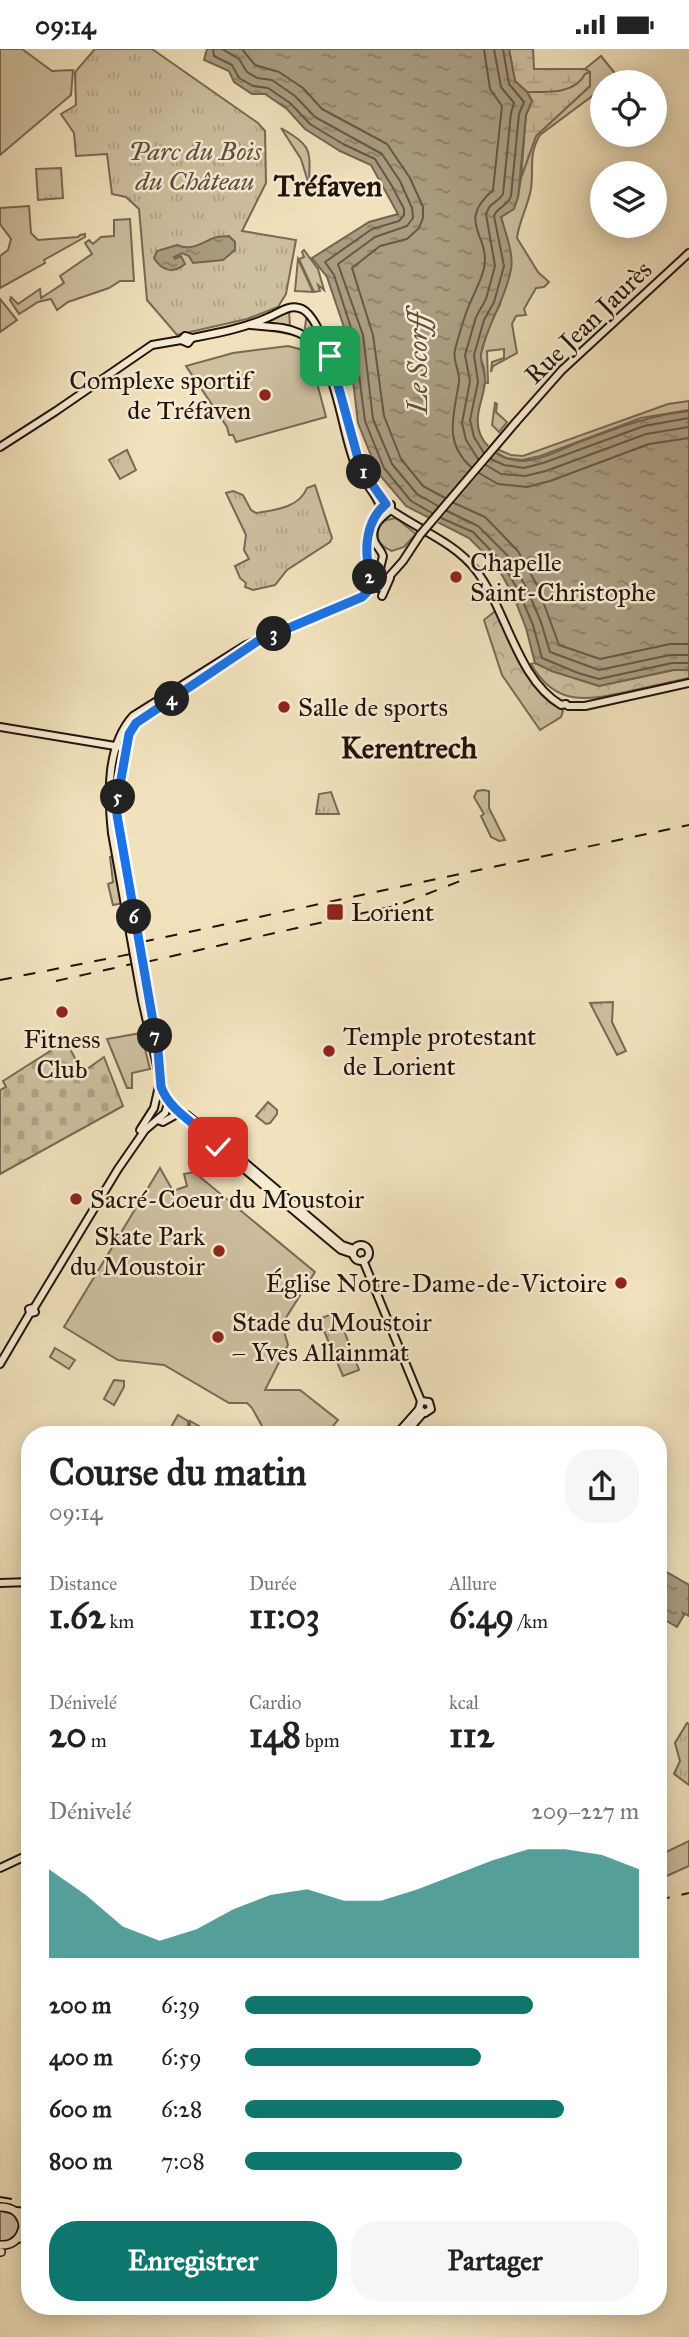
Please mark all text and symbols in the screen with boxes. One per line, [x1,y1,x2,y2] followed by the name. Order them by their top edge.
[35,9,95,41] text: 09:14
[590,70,667,238] map controls
[590,70,667,147] button: locate
[129,135,262,197] park label: Parc du Bois du Château
[590,161,667,238] button: layers
[274,168,383,204] district label: Tréfaven
[518,253,658,391] street label: Rue Jean Jaurès
[400,304,436,416] water label: Le Scorff
[300,326,360,386] pin
[311,337,349,375] icon: arrive
[69,364,255,426] place label: Complexe sportif de Tréfaven
[257,387,273,403] marker: Complexe sportif de Tréfaven
[346,455,382,489] pin: 1
[360,460,367,483] text: 1
[470,546,656,608] place label: Chapelle Saint-Christophe
[352,559,388,595] pin: 2
[365,565,374,588] text: 2
[448,569,464,585] marker: Chapelle Saint-Christophe
[256,617,292,651] pin: 3
[270,622,277,645] text: 3
[154,681,190,717] pin: 4
[166,687,177,710] text: 4
[298,691,448,723] place label: Salle de sports
[276,699,292,715] marker: Salle de sports
[341,730,478,766] district label: Kerentrech
[100,779,136,815] pin: 5
[113,785,122,808] text: 5
[351,896,434,928] place label: Lorient
[116,899,152,935] pin: 6
[325,902,345,922] marker: Lorient
[129,905,138,928] text: 6
[54,1004,70,1020] marker: Fitness Club
[138,1019,172,1053] pin: 7
[343,1020,536,1082] place label: Temple protestant de Lorient
[23,1023,101,1085] place label: Fitness Club
[149,1024,160,1047] text: 7
[321,1043,337,1059] marker: Temple protestant de Lorient
[188,1117,248,1177] pin
[199,1128,237,1166] icon: check
[90,1183,364,1215] place label: Sacré-Coeur du Moustoir
[68,1191,84,1207] marker: Sacré-Coeur du Moustoir
[70,1220,206,1282] place label: Skate Park du Moustoir
[211,1243,227,1259] marker: Skate Park du Moustoir
[266,1267,607,1299] place label: Église Notre-Dame-de-Victoire
[613,1275,629,1291] marker: Église Notre-Dame-de-Victoire
[232,1306,432,1368] place label: Stade du Moustoir – Yves Allainmat
[210,1329,226,1345] marker: Stade du Moustoir – Yves Allainmat
[49,1449,307,1495] text: Course du matin
[565,1449,639,1523] button: share
[49,1498,102,1526] text: 09:14
[49,1572,117,1595] text: Distance
[249,1572,297,1595] text: Durée
[449,1572,497,1595] text: Allure
[49,1595,105,1638] text: 1.62
[249,1595,320,1638] text: 11:03
[449,1595,514,1638] text: 6:49
[105,1610,134,1633] text: km
[514,1610,548,1633] text: /km
[49,1691,117,1714] text: Dénivelé
[249,1691,301,1714] text: Cardio
[449,1691,479,1714] text: kcal
[49,1714,87,1757] text: 20
[249,1714,301,1757] text: 148
[449,1714,494,1757] text: 112
[87,1729,107,1752] text: m
[301,1729,340,1752] text: bpm
[49,1797,131,1825] text: Dénivelé
[531,1797,639,1825] text: 209–227 m
[49,1991,111,2019] text: 200 m
[161,1991,200,2019] text: 6:39
[49,2043,113,2071] text: 400 m
[161,2043,202,2071] text: 6:59
[49,2095,112,2123] text: 600 m
[161,2095,202,2123] text: 6:28
[49,2147,112,2175] text: 800 m
[161,2147,205,2175] text: 7:08
[49,2221,337,2301] button: Enregistrer
[351,2221,639,2301] button: Partager

